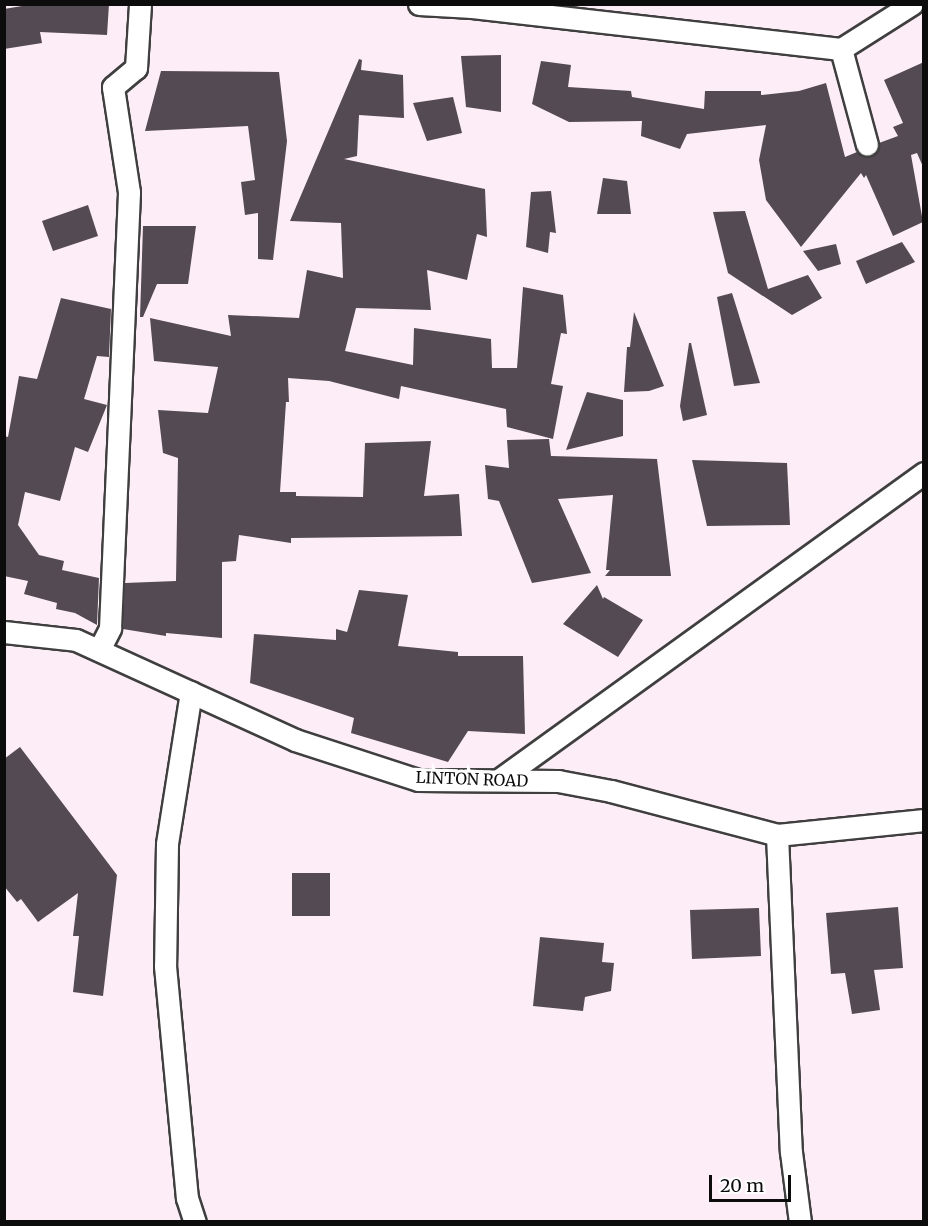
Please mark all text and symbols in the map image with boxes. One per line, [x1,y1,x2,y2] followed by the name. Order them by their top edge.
[415,767,529,791] street label: LINTON ROAD
[712,1163,794,1201] scale bar
[720,1174,764,1197] text: 20 m

